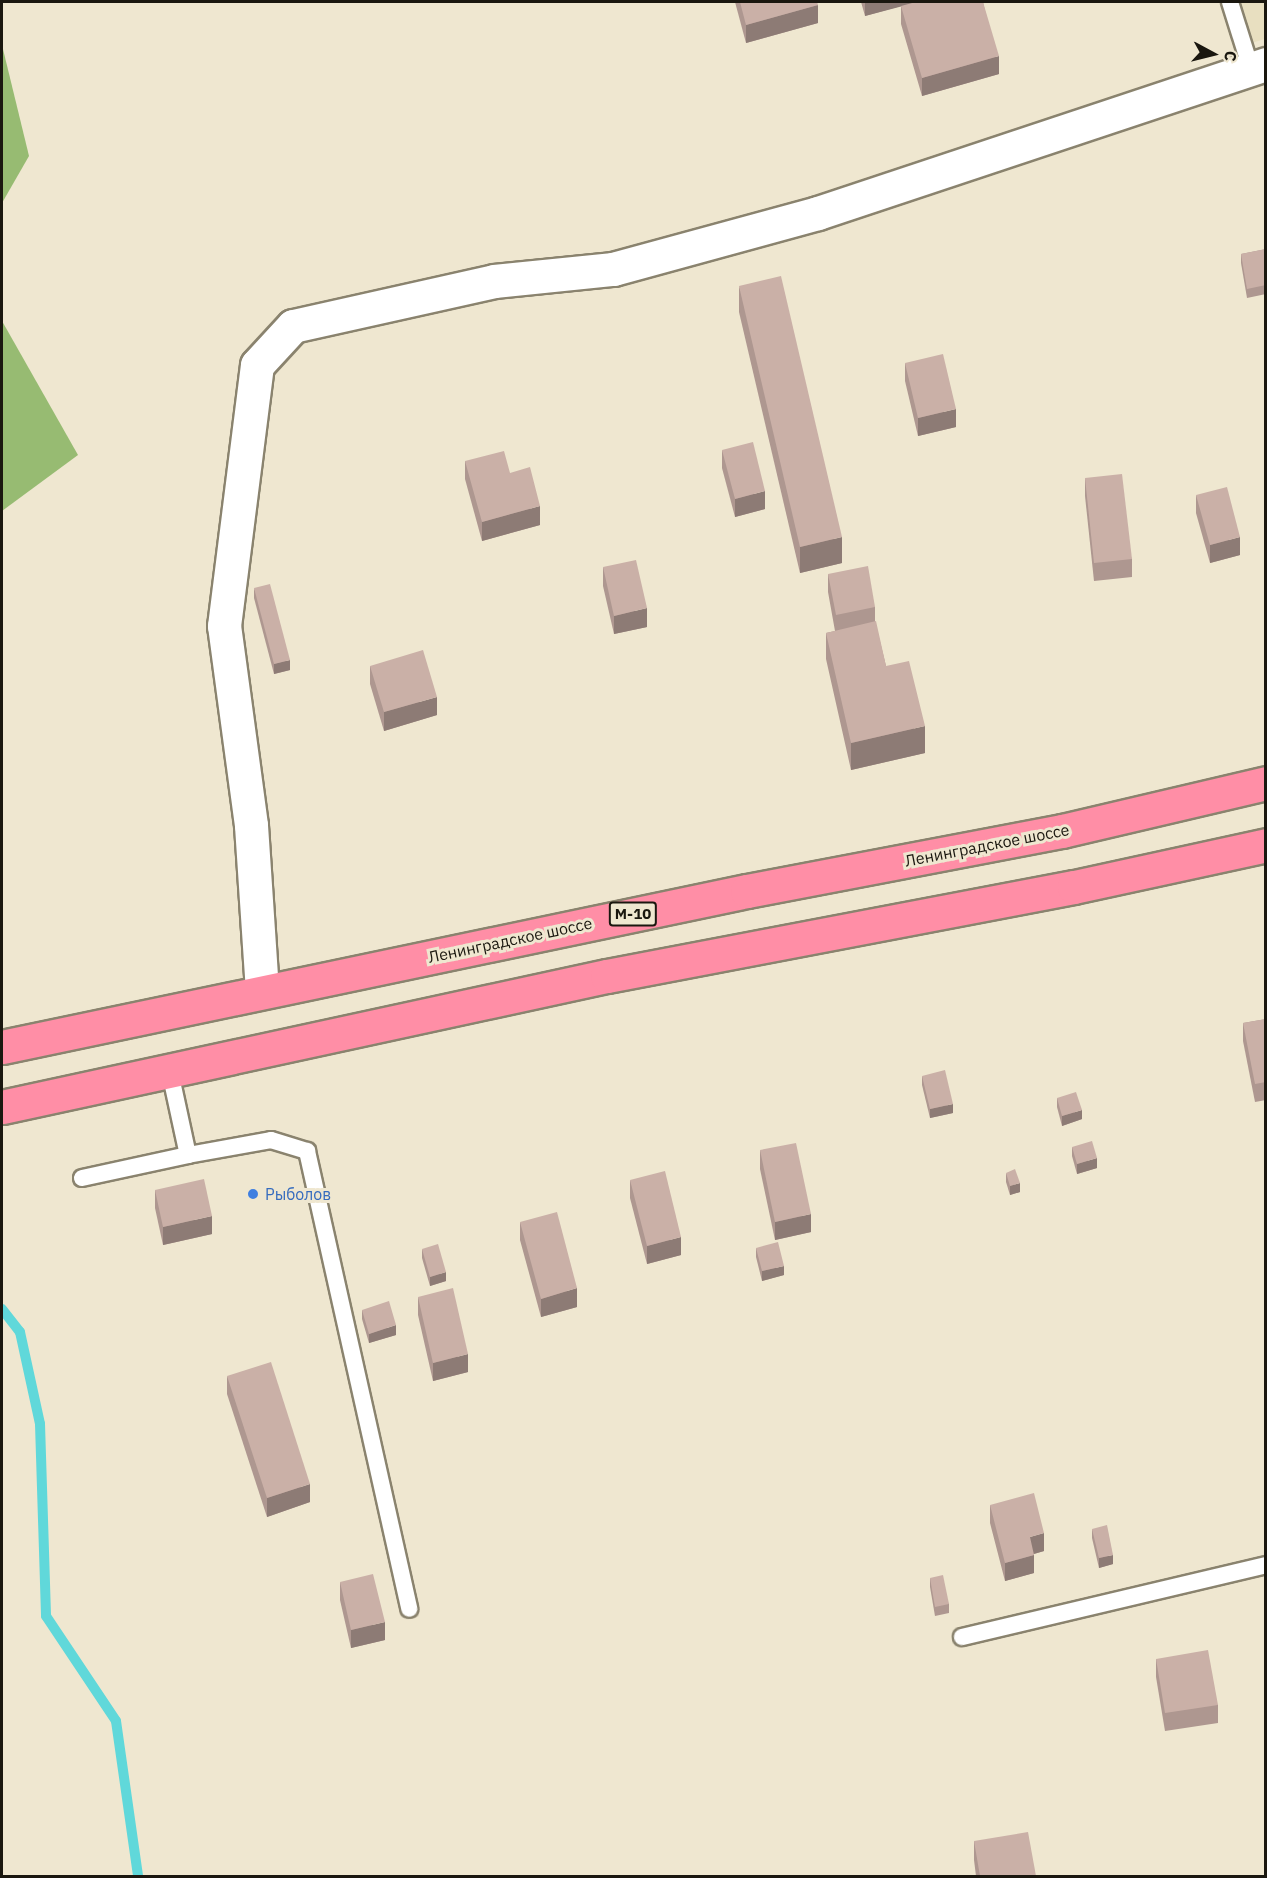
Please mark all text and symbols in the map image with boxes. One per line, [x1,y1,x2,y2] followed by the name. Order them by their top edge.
[1183,24,1243,84] north arrow
[1220,50,1241,63] text: С
[903,820,1071,870] street label: Ленинградское шоссе
[608,902,658,926] road number: М-10
[426,913,594,967] street label: Ленинградское шоссе
[265,1184,331,1204] place label: Рыболов
[246,1187,260,1201] marker: Рыболов

